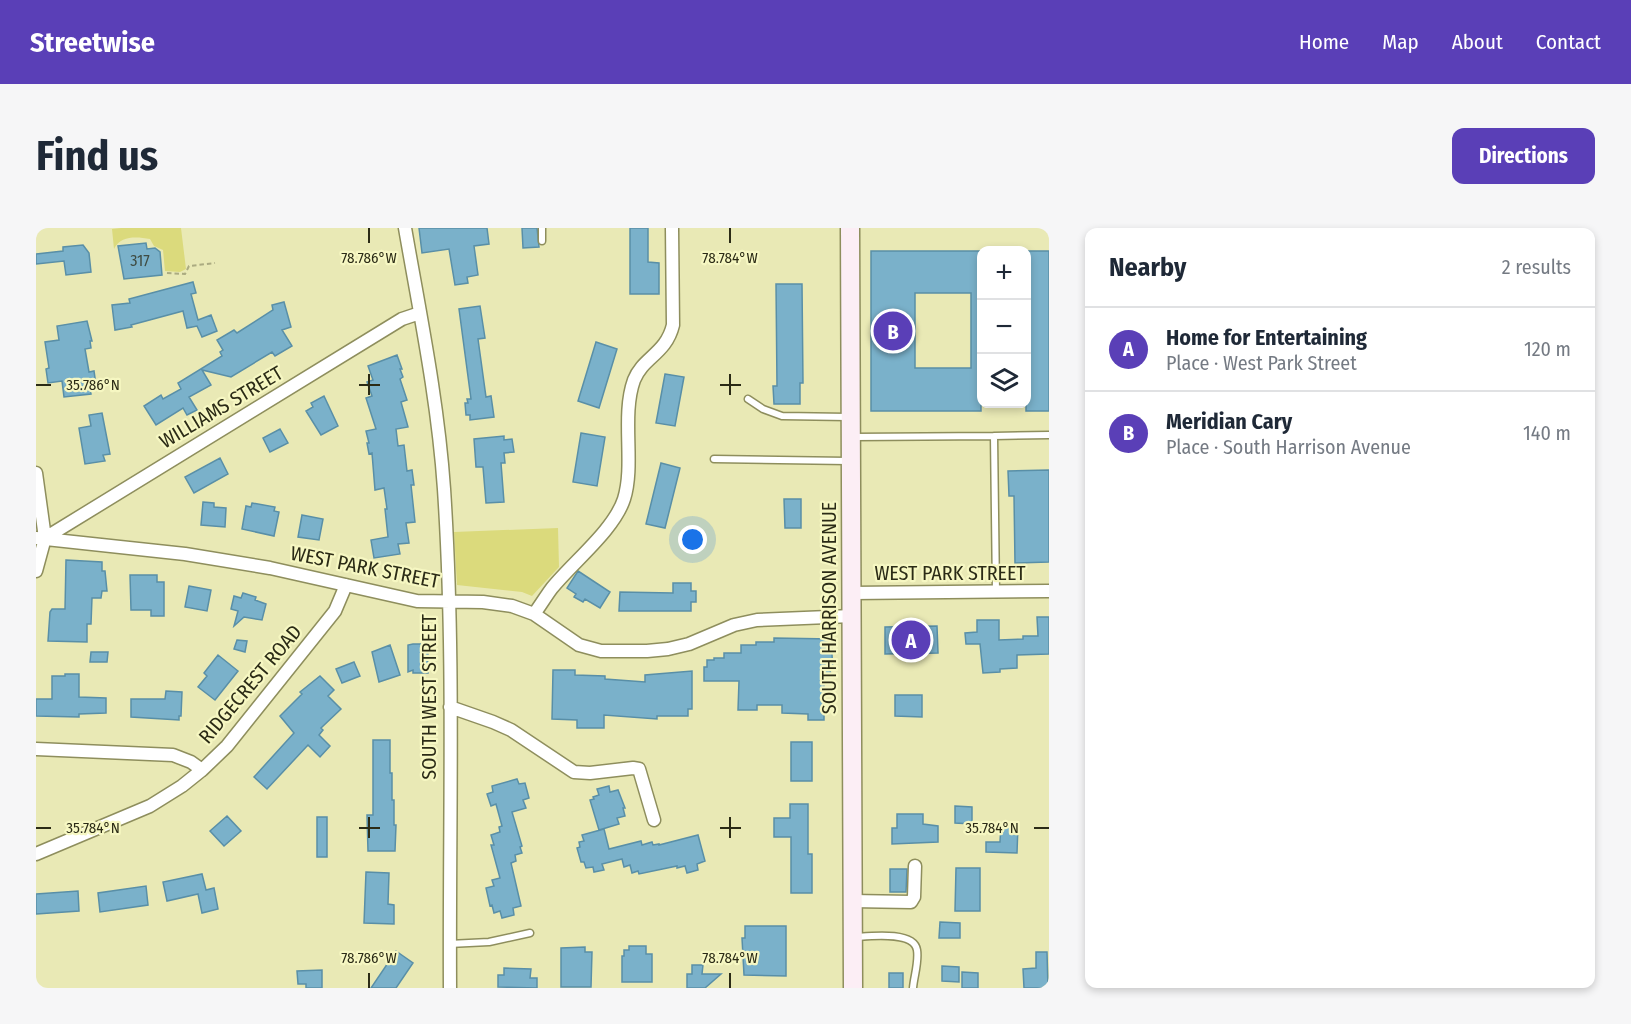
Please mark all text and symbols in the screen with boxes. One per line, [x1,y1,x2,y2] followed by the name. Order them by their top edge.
[30,26,155,59] text: Streetwise
[1299,29,1349,55] text: Home
[1382,29,1419,55] text: Map
[1452,29,1503,55] text: About
[1536,29,1601,55] text: Contact
[1452,128,1595,184] button: Directions
[36,131,158,181] text: Find us
[977,246,1031,408] map controls
[977,246,1031,300] button: +
[341,249,397,267] text: 78.786°W
[702,249,758,267] text: 78.784°W
[130,251,150,270] house number: 317
[1109,252,1186,283] text: Nearby
[1502,255,1571,279] text: 2 results
[977,300,1031,354] button: −
[874,308,912,354] pin: B
[1166,324,1367,351] text: Home for Entertaining
[1123,337,1134,361] text: A
[1524,337,1571,361] text: 120 m
[1166,351,1357,375] text: Place · West Park Street
[977,354,1031,408] button: layers
[155,360,288,453] street label: WILLIAMS STREET
[66,376,120,394] text: 35.786°N
[1166,408,1292,435] text: Meridian Cary
[1123,421,1134,445] text: B
[1523,421,1571,445] text: 140 m
[1166,435,1411,459] text: Place · South Harrison Avenue
[817,502,841,714] street label: SOUTH HARRISON AVENUE
[678,525,707,554] your location
[288,541,442,593] street label: WEST PARK STREET
[874,561,1026,585] street label: WEST PARK STREET
[417,613,441,780] street label: SOUTH WEST STREET
[892,618,930,662] pin: A
[193,620,307,748] street label: RIDGECREST ROAD
[66,819,120,837] text: 35.784°N
[965,819,1019,837] text: 35.784°N
[341,949,397,967] text: 78.786°W
[702,949,758,967] text: 78.784°W

